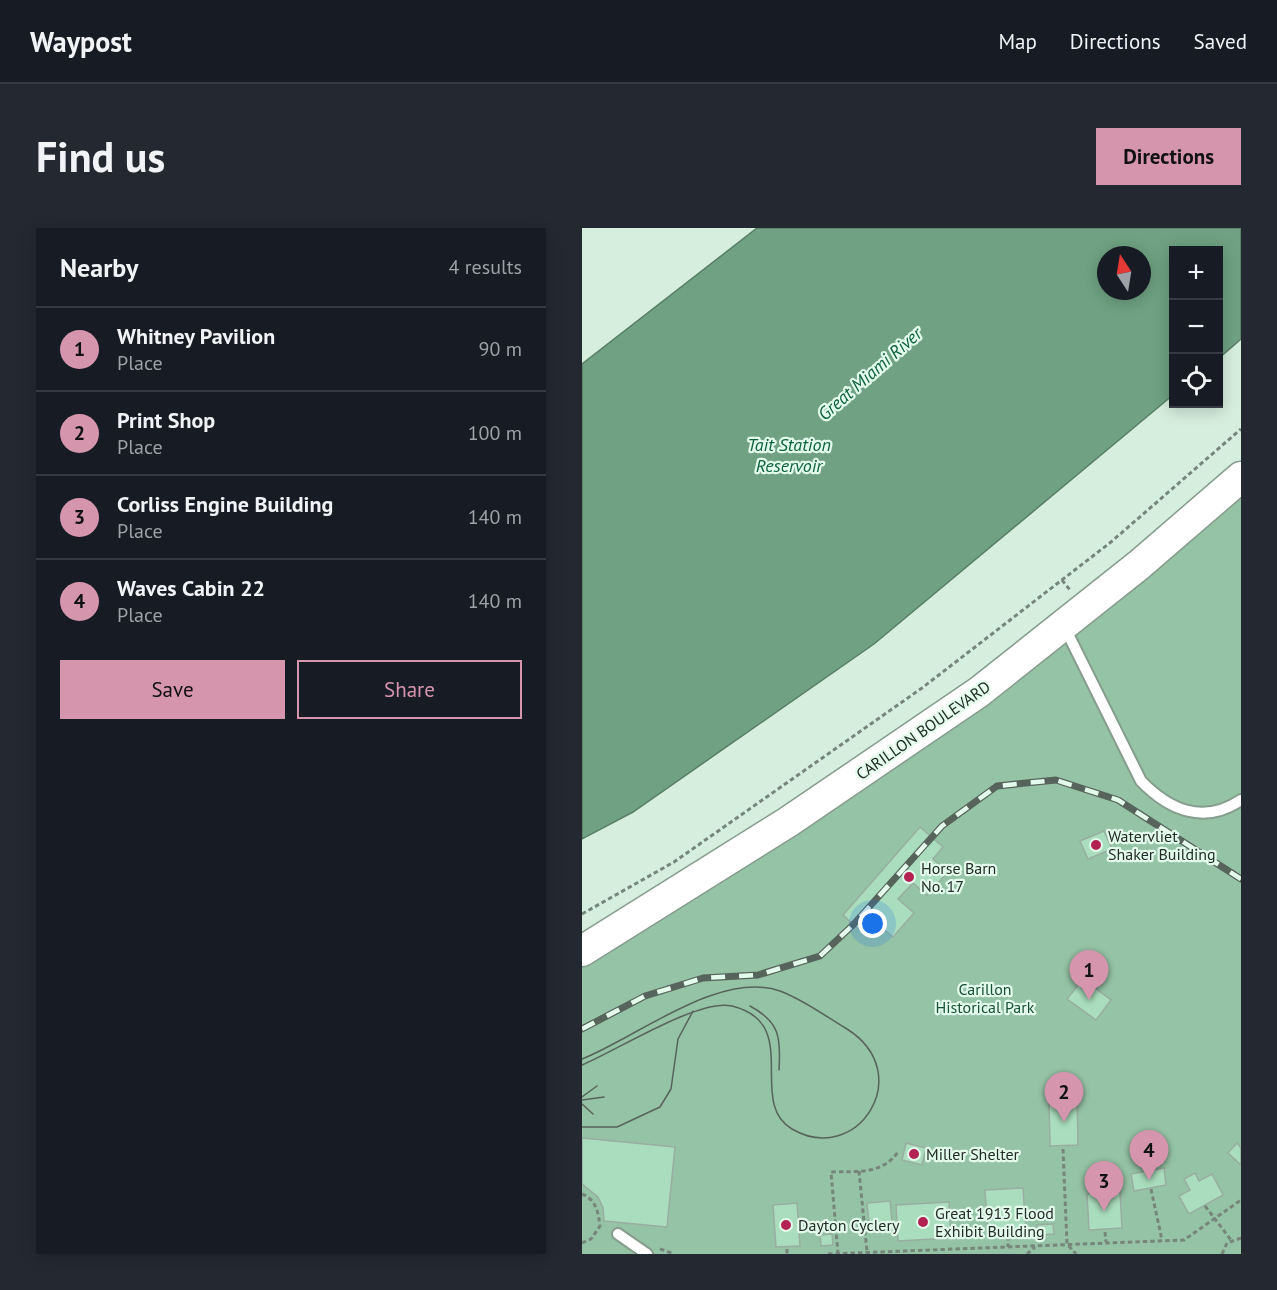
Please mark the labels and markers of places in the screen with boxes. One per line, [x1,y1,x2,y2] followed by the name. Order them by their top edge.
[1108,826,1216,864] place label: Watervliet Shaker Building
[1089,838,1103,852] marker: Watervliet Shaker Building
[921,858,996,896] place label: Horse Barn No. 17
[902,870,916,884] marker: Horse Barn No. 17
[1070,950,1108,1000] pin: 1
[1044,1072,1084,1122] pin: 2
[1130,1130,1168,1180] pin: 4
[926,1144,1020,1164] place label: Miller Shelter
[907,1147,921,1161] marker: Miller Shelter
[1084,1162,1124,1211] pin: 3
[935,1203,1054,1241] place label: Great 1913 Flood Exhibit Building
[798,1215,900,1235] place label: Dayton Cyclery
[916,1215,930,1229] marker: Great 1913 Flood Exhibit Building
[779,1218,793,1232] marker: Dayton Cyclery

